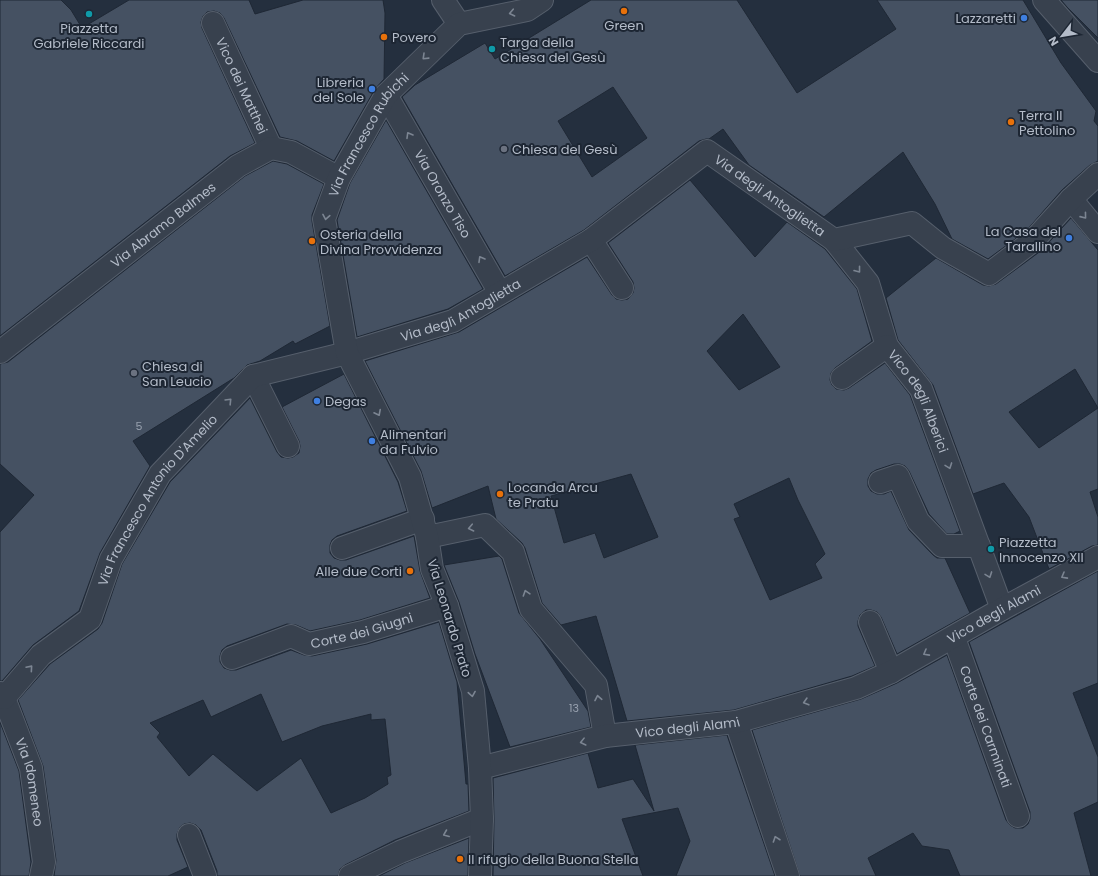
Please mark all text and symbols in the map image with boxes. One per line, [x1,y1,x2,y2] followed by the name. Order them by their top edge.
[619,6,629,16] marker: Green
[84,9,94,19] marker: Piazzetta Gabriele Riccardi
[508,9,515,17] one-way arrow
[955,9,1016,28] place label: Lazzaretti
[1019,13,1029,23] marker: Lazzaretti
[604,16,644,35] place label: Green
[1042,16,1082,56] north arrow
[33,19,145,53] place label: Piazzetta Gabriele Riccardi
[392,28,436,47] place label: Povero
[379,32,389,42] marker: Povero
[500,33,605,67] place label: Targa della Chiesa del Gesù
[1044,33,1062,49] text: N
[211,34,272,137] street label: Vico dei Matthei
[487,44,497,54] marker: Targa della Chiesa del Gesù
[422,52,430,60] one-way arrow
[324,69,413,199] street label: Via Francesco Rubichi
[313,73,364,107] place label: Libreria del Sole
[367,84,377,94] marker: Libreria del Sole
[1019,106,1075,140] place label: Terra Il Pettolino
[1006,117,1016,127] marker: Terra Il Pettolino
[406,131,413,139] one-way arrow
[512,140,617,159] place label: Chiesa del Gesù
[499,144,509,154] marker: Chiesa del Gesù
[409,146,475,242] street label: Via Oronzo Tiso
[710,150,829,241] street label: Via degli Antoglietta
[107,178,220,272] street label: Via Abramo Balmes
[1080,211,1087,218] one-way arrow
[322,214,330,221] one-way arrow
[985,222,1061,256] place label: La Casa del Tarallino
[320,225,442,259] place label: Osteria della Divina Provvidenza
[1064,233,1074,243] marker: La Casa del Tarallino
[307,236,317,246] marker: Osteria della Divina Provvidenza
[478,256,485,263] one-way arrow
[853,266,860,273] one-way arrow
[398,274,524,346] street label: Via degli Antoglietta
[883,346,953,456] street label: Vico degli Alberici
[142,357,212,391] place label: Chiesa di San Leucio
[129,368,139,378] marker: Chiesa di San Leucio
[325,392,367,411] place label: Degas
[312,396,322,406] marker: Degas
[224,398,232,406] one-way arrow
[373,409,380,416] one-way arrow
[93,410,222,588] street label: Via Francesco Antonio D'Amelio
[136,418,143,434] house number: 5
[380,425,447,459] place label: Alimentari da Fulvio
[367,436,377,446] marker: Alimentari da Fulvio
[945,462,953,469] one-way arrow
[508,478,598,512] place label: Locanda Arcu te Pratu
[495,489,505,499] marker: Locanda Arcu te Pratu
[468,524,474,532] one-way arrow
[999,533,1084,567] place label: Piazzetta Innocenzo XII
[986,544,996,554] marker: Piazzetta Innocenzo XII
[422,557,477,680] street label: Via Leonardo Prato
[316,562,402,581] place label: Alle due Corti
[405,566,415,576] marker: Alle due Corti
[985,571,993,578] one-way arrow
[1061,571,1068,578] one-way arrow
[944,581,1044,648] street label: Vico degli Alami
[522,589,531,596] one-way arrow
[309,608,415,653] street label: Corte dei Giugni
[923,649,930,656] one-way arrow
[955,663,1016,790] street label: Corte dei Carminati
[25,666,32,673] one-way arrow
[467,691,476,697] one-way arrow
[594,695,603,701] one-way arrow
[803,697,810,706] one-way arrow
[569,700,579,716] house number: 13
[635,712,742,743] street label: Vico degli Alami
[10,735,48,828] street label: Via Idomeneo
[579,738,586,746] one-way arrow
[442,829,449,837] one-way arrow
[772,836,781,843] one-way arrow
[468,850,639,869] place label: Il rifugio della Buona Stella
[455,854,465,864] marker: Il rifugio della Buona Stella

